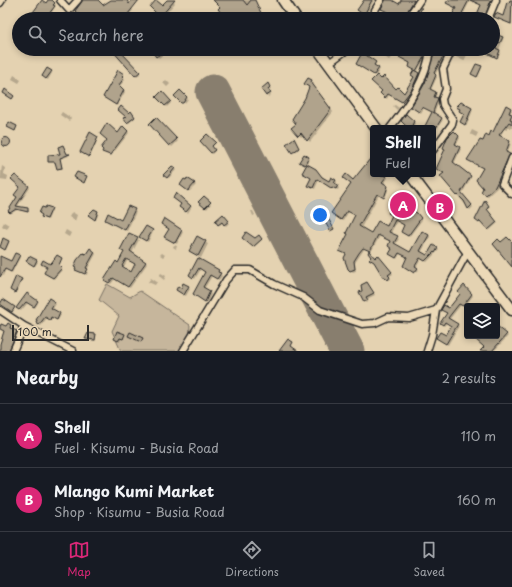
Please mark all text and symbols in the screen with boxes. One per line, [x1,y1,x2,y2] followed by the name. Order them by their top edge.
[12,12,500,56] search box
[26,23,48,45] icon: search
[58,23,144,46] text: Search here
[370,125,436,177] popup
[385,130,421,153] text: Shell
[385,153,410,172] text: Fuel
[390,190,416,220] pin: A
[427,192,453,222] pin: B
[310,205,330,225] your location
[464,303,500,339] map controls
[464,303,500,339] button: layers
[12,323,89,342] scale bar
[18,323,52,340] text: 100 m
[16,364,78,390] text: Nearby
[442,368,496,387] text: 2 results
[54,415,90,438] text: Shell
[24,426,34,445] text: A
[461,426,496,445] text: 110 m
[54,438,219,457] text: Fuel · Kisumu - Busia Road
[54,479,214,502] text: Mlango Kumi Market
[25,490,33,509] text: B
[457,490,496,509] text: 160 m
[54,502,225,521] text: Shop · Kisumu - Busia Road
[67,539,91,580] tab: Map
[225,539,279,580] tab: Directions
[413,539,445,580] tab: Saved

